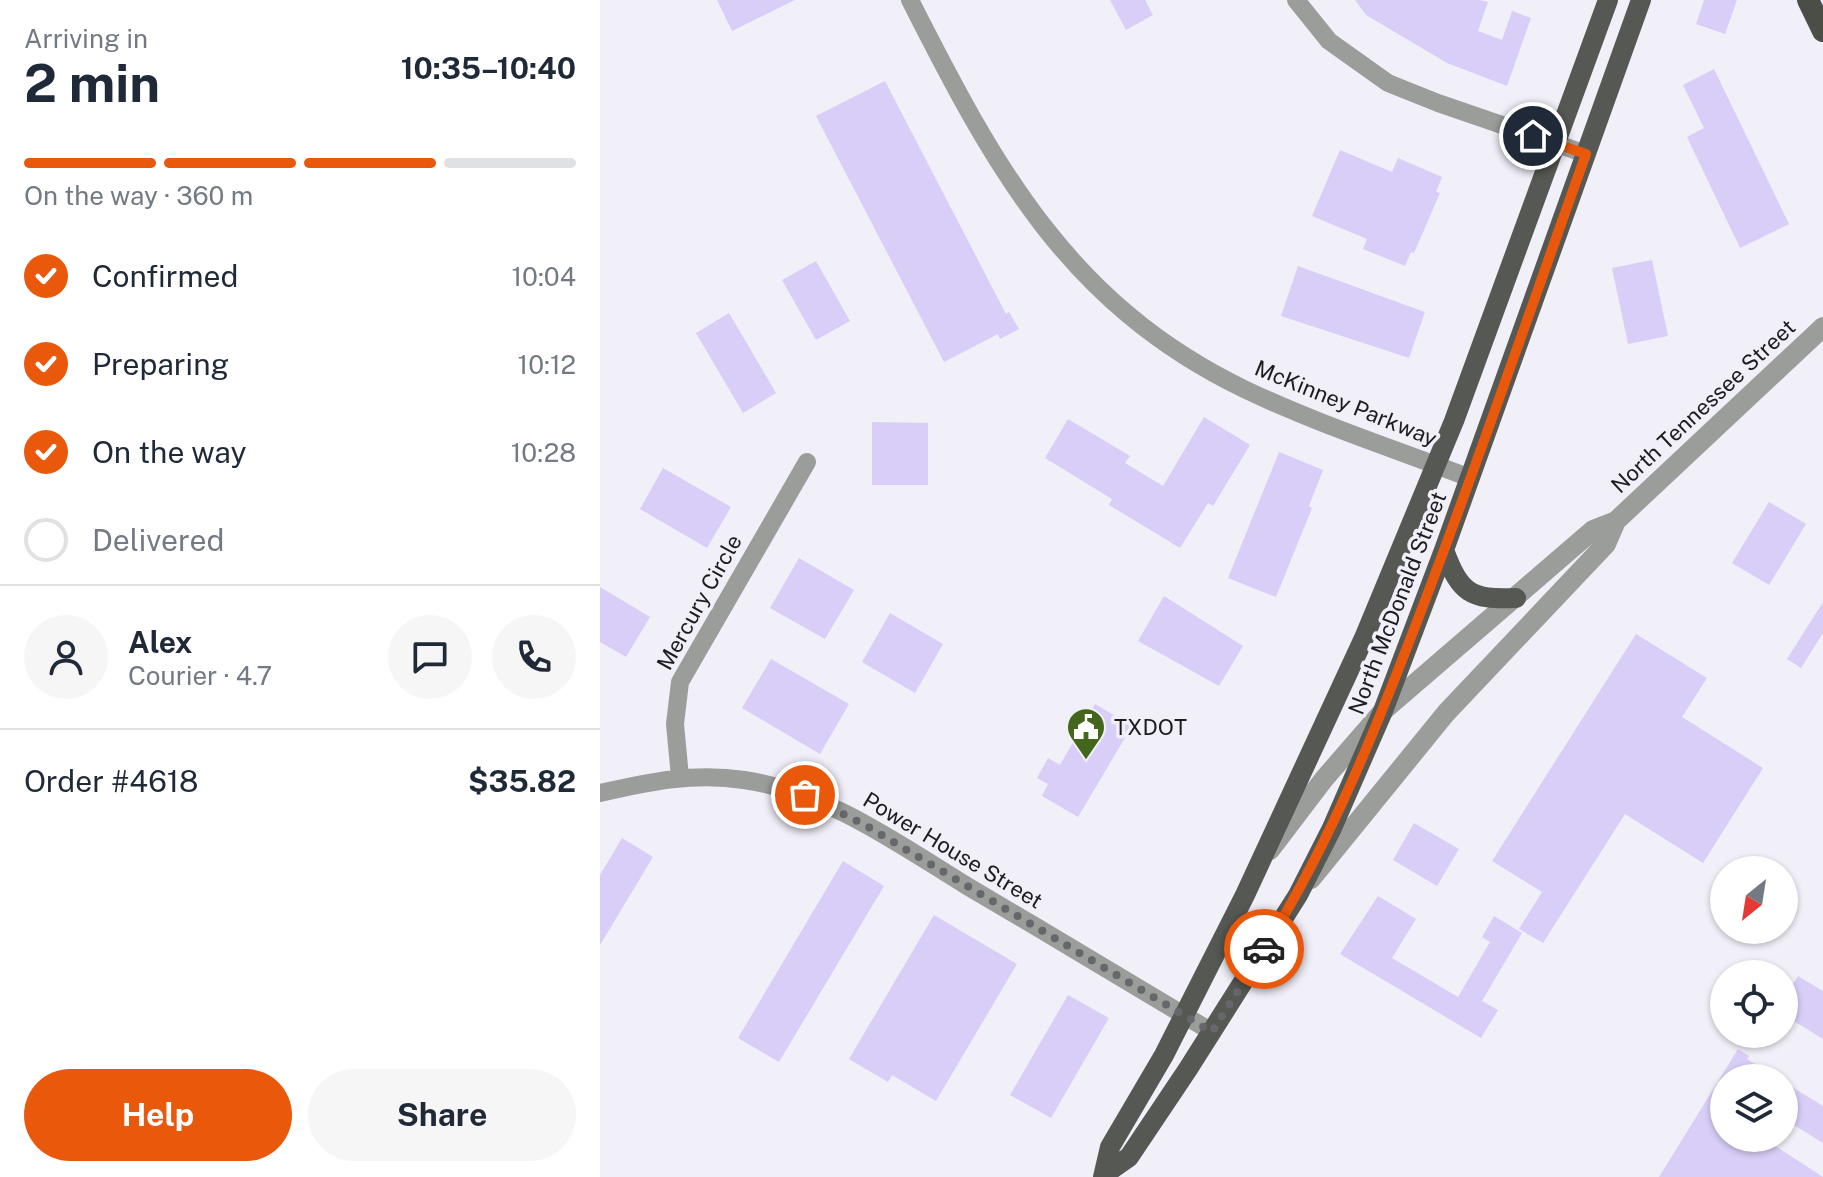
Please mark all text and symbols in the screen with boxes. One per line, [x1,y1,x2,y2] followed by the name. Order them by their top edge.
[24,23,148,54] text: Arriving in
[401,50,576,86] text: 10:35–10:40
[24,53,160,114] text: 2 min
[1499,102,1567,170] pin
[1511,114,1555,158] icon: home
[24,180,253,211] text: On the way · 360 m
[24,254,68,298] icon: check
[92,258,238,294] text: Confirmed
[511,261,576,292] text: 10:04
[1606,314,1800,498] street label: North Tennessee Street
[24,342,68,386] icon: check
[92,346,229,382] text: Preparing
[518,349,576,380] text: 10:12
[1251,355,1441,452] street label: McKinney Parkway
[24,430,68,474] icon: check
[92,434,246,470] text: On the way
[511,437,576,468] text: 10:28
[1343,488,1451,718] street label: North McDonald Street
[92,522,224,558] text: Delivered
[651,530,747,674] street label: Mercury Circle
[24,615,108,699] button: person
[388,615,472,699] button: chat
[492,615,576,699] button: phone
[128,624,192,660] text: Alex
[128,660,272,691] text: Courier · 4.7
[1065,706,1107,761] public building icon: TXDOT
[1114,714,1187,740] place label: TXDOT
[771,761,839,829] pin
[24,763,198,799] text: Order #4618
[468,763,576,799] text: $35.82
[783,773,827,817] icon: bag
[859,786,1047,914] street label: Power House Street
[1710,856,1798,944] north arrow
[1710,856,1798,1152] map controls
[1224,909,1304,989] courier
[1242,927,1286,971] icon: car
[1710,960,1798,1048] button: locate
[1710,1064,1798,1152] button: layers
[24,1069,292,1161] button: Help
[308,1069,576,1161] button: Share

